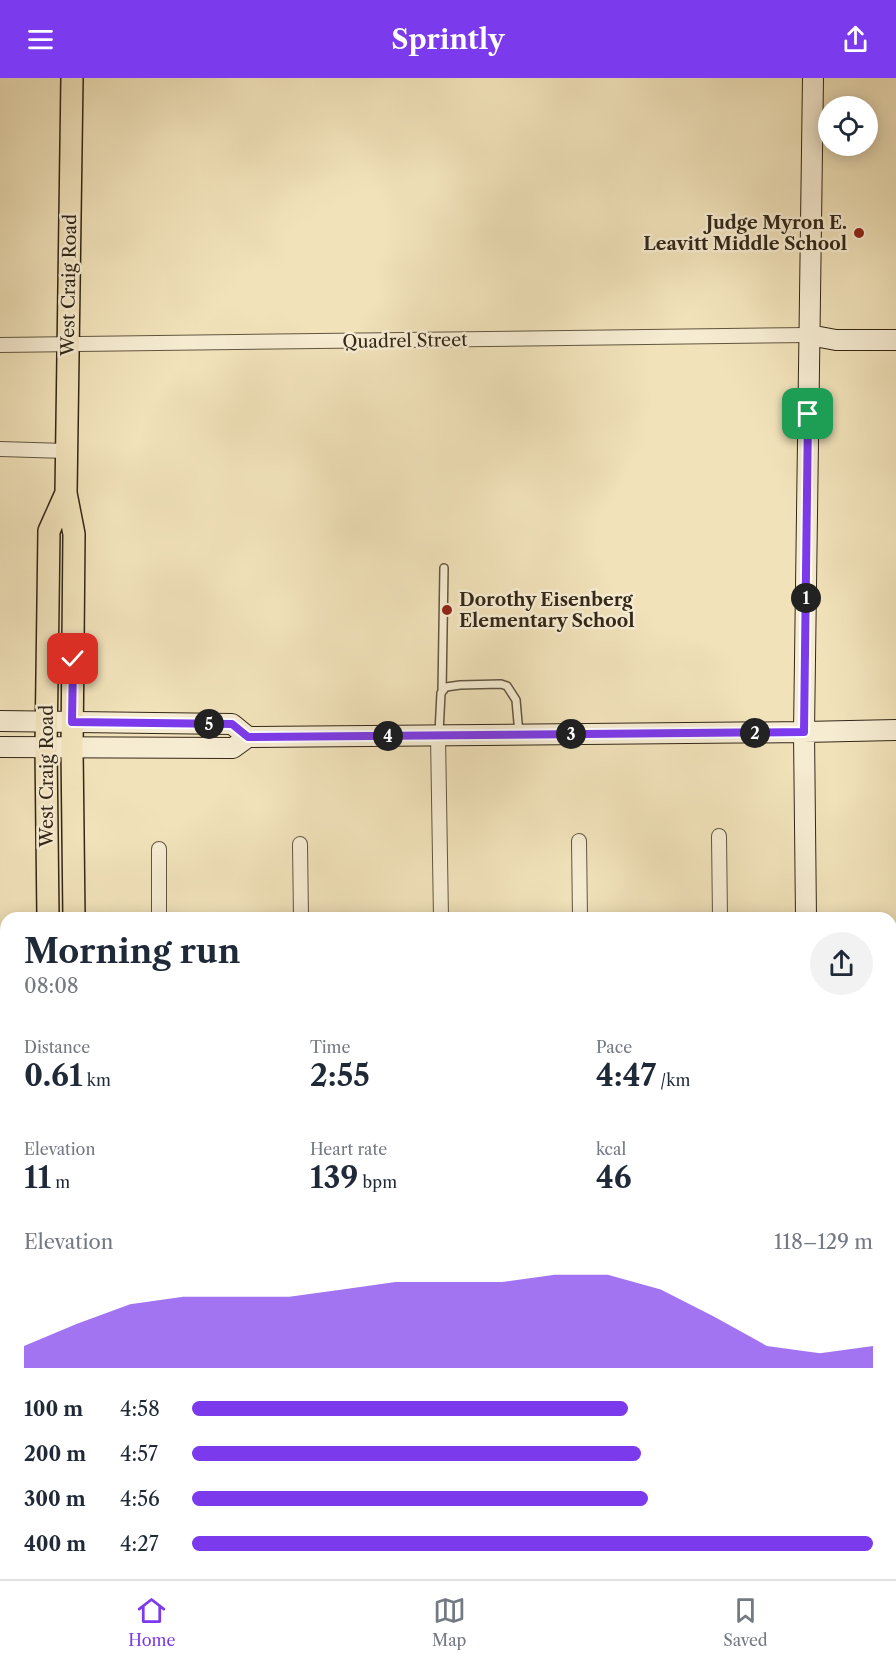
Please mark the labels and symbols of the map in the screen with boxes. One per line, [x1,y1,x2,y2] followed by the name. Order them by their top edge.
[643,212,847,255] place label: Judge Myron E. Leavitt Middle School
[57,214,81,357] street label: West Craig Road
[852,226,866,240] marker: Judge Myron E. Leavitt Middle School
[342,329,468,353] street label: Quadrel Street
[782,388,833,439] pin
[791,583,821,613] pin: 1
[459,589,635,632] place label: Dorothy Eisenberg Elementary School
[440,603,454,617] marker: Dorothy Eisenberg Elementary School
[47,633,98,684] pin
[36,705,58,848] street label: West Craig Road
[194,709,224,739] pin: 5
[740,718,770,748] pin: 2
[556,719,586,749] pin: 3
[373,721,403,751] pin: 4

